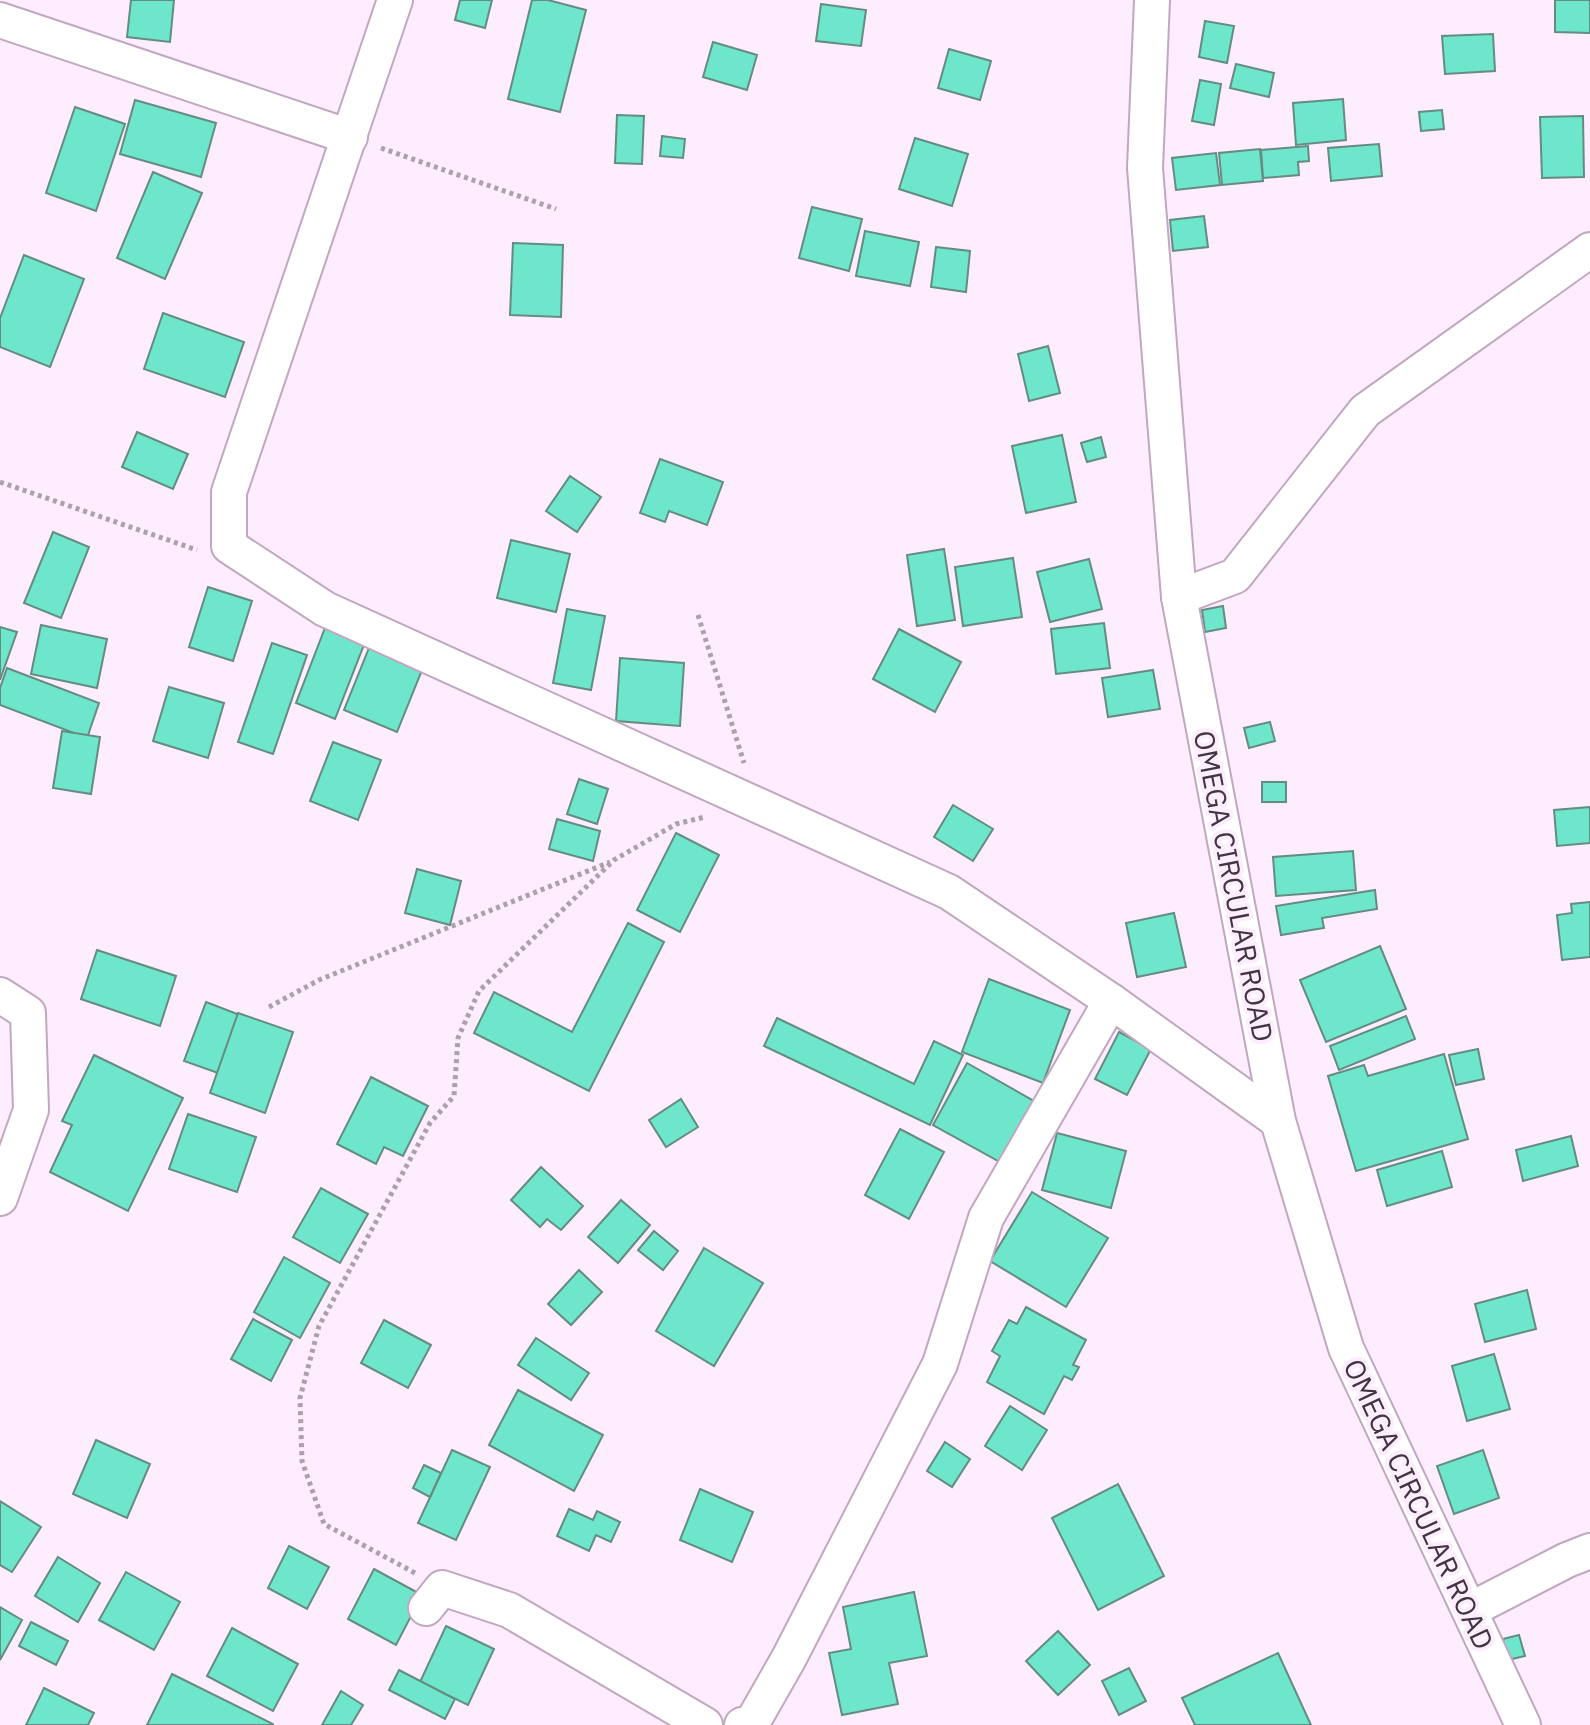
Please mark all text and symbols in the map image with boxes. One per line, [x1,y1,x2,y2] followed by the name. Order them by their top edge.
[1186,727,1282,1045] street label: OMEGA CIRCULAR ROAD
[1335,1353,1503,1655] street label: OMEGA CIRCULAR ROAD

